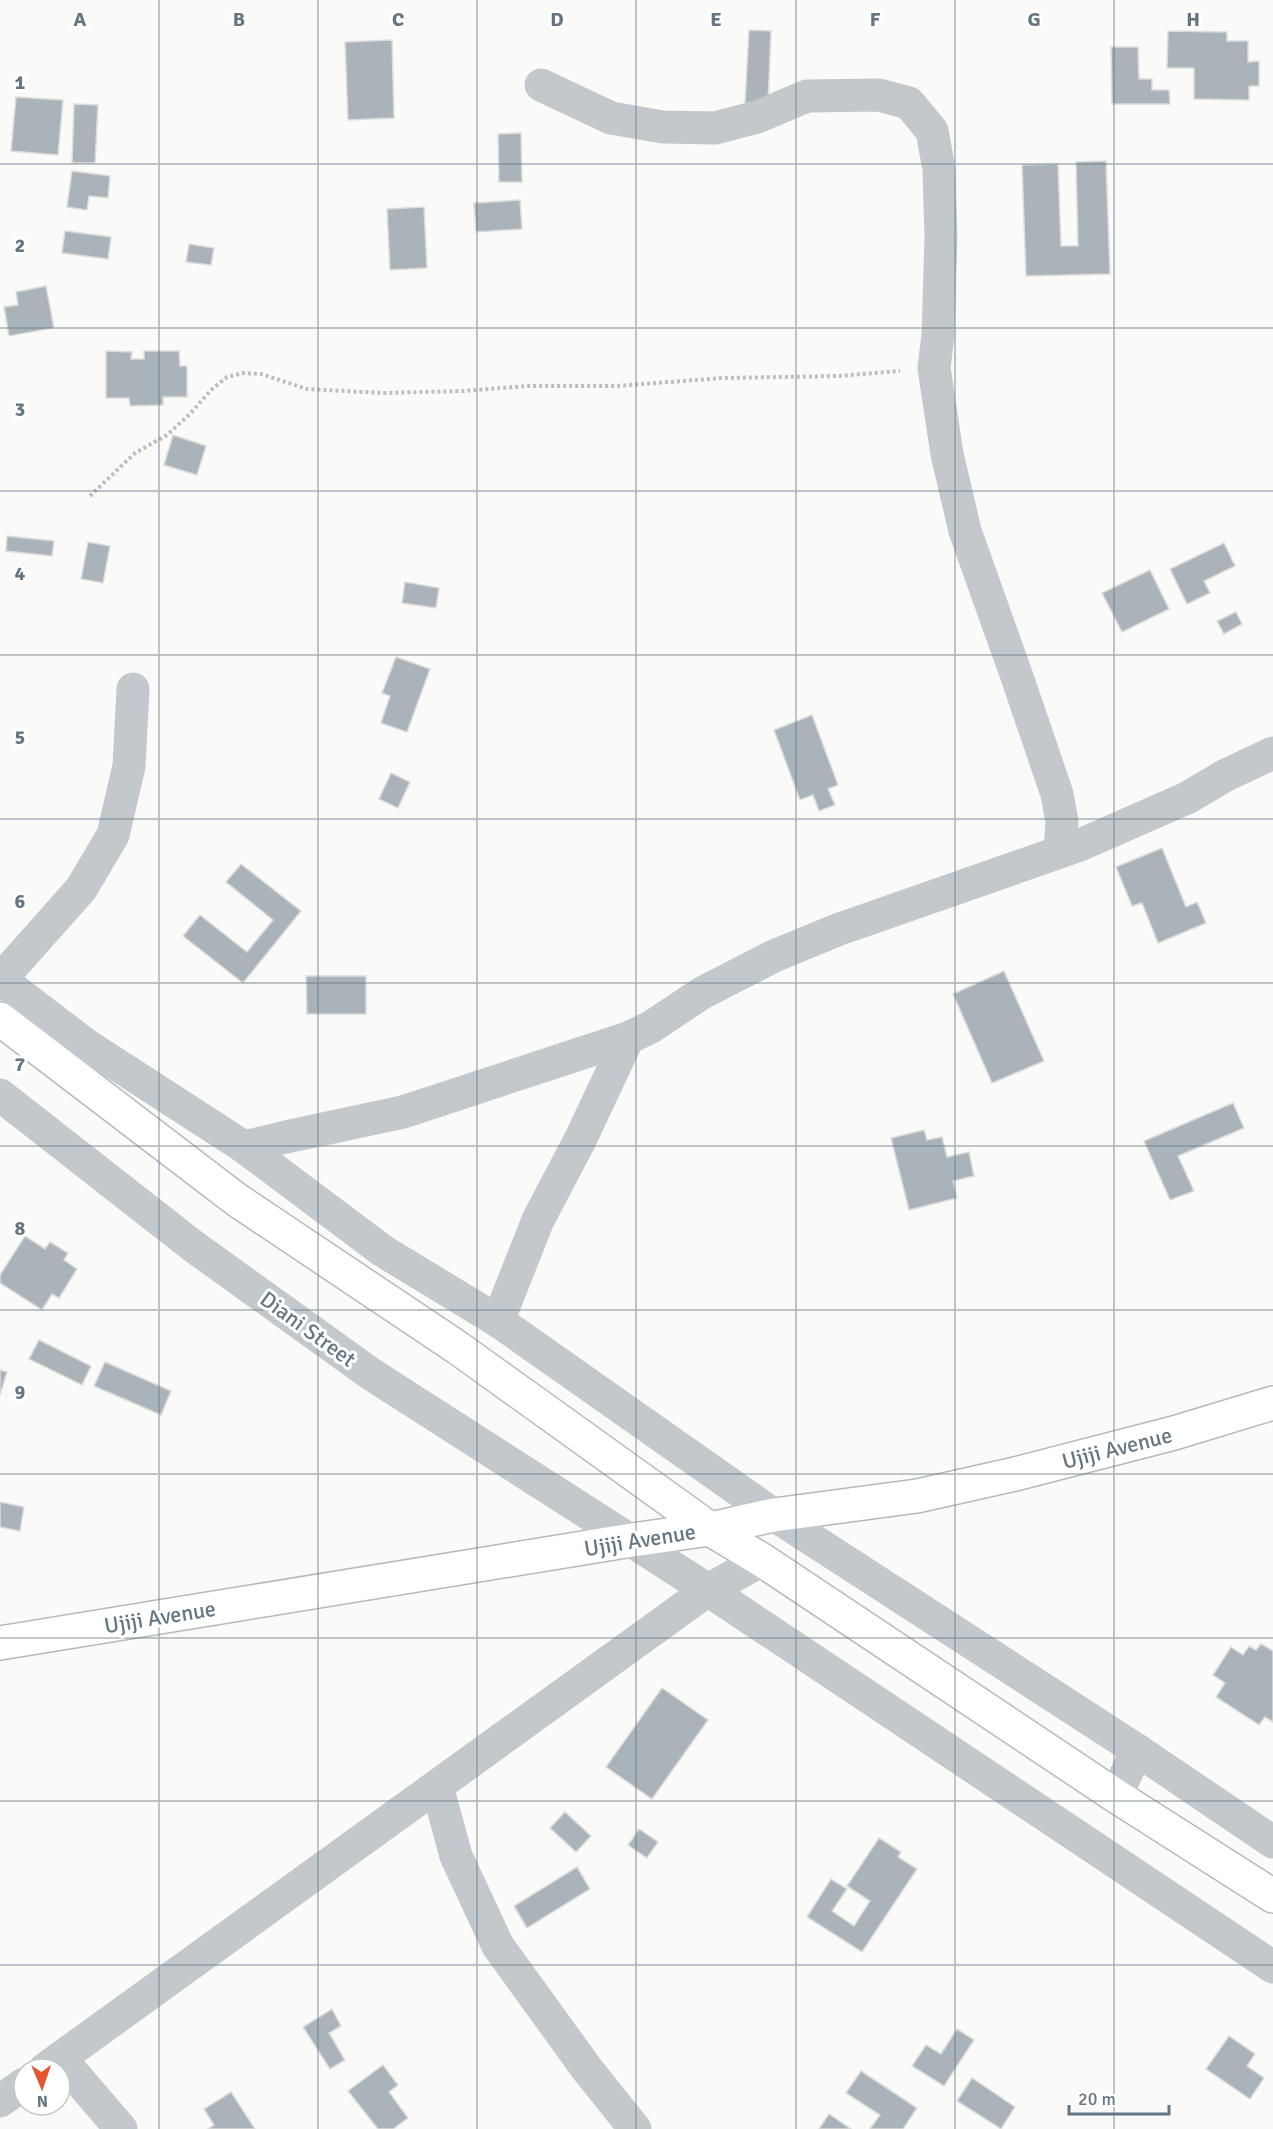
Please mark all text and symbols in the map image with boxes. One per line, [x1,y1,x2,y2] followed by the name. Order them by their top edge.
[74,7,87,32] text: A
[233,7,245,32] text: B
[392,7,404,32] text: C
[550,7,564,32] text: D
[710,7,722,32] text: E
[870,7,881,32] text: F
[1027,7,1041,32] text: G
[1186,7,1200,32] text: H
[15,70,26,95] text: 1
[15,233,25,258] text: 2
[15,397,25,422] text: 3
[15,561,26,586] text: 4
[15,725,25,750] text: 5
[15,889,26,914] text: 6
[15,1052,26,1077] text: 7
[15,1216,26,1241] text: 8
[255,1285,361,1373] street label: Diani Street
[15,1380,26,1405] text: 9
[1059,1421,1175,1475] street label: Ujiji Avenue
[582,1518,698,1562] street label: Ujiji Avenue
[102,1595,218,1639] street label: Ujiji Avenue
[12,2057,72,2117] north arrow
[1069,2078,1170,2116] scale bar
[1078,2088,1116,2110] text: 20 m
[37,2091,48,2111] text: N

